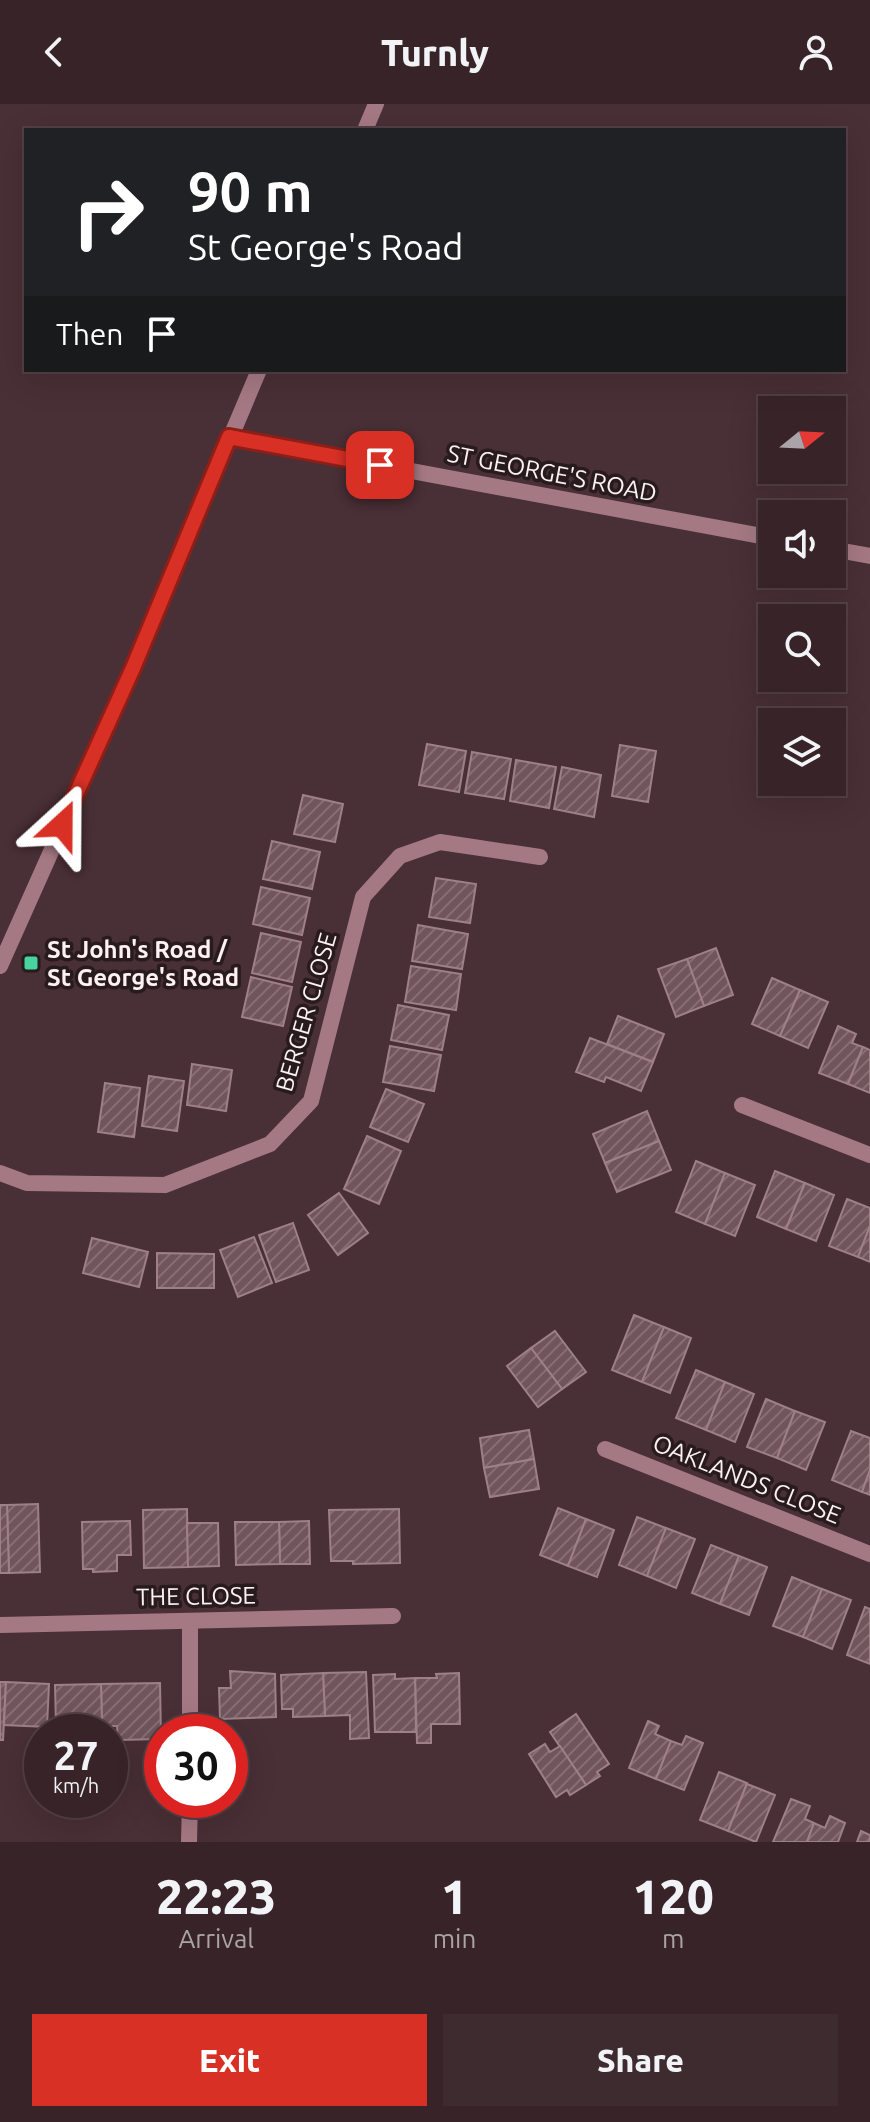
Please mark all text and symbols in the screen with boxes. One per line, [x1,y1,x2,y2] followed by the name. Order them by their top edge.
[32,30,76,74] icon: back
[794,30,838,74] icon: person
[381,32,489,73] text: Turnly
[56,160,160,264] icon: right
[188,160,313,223] text: 90 m
[188,226,463,267] text: St George's Road
[140,312,184,356] icon: arrive
[56,317,124,351] text: Then
[758,396,846,484] north arrow
[758,396,846,796] map controls
[346,431,414,499] pin
[445,439,659,507] street label: ST GEORGE'S ROAD
[358,443,402,487] icon: arrive
[758,500,846,588] button: sound
[758,604,846,692] button: search
[758,708,846,796] button: layers
[20,783,104,867] position arrow
[270,929,342,1095] street label: BERGER CLOSE
[47,936,239,991] place label: St John's Road / St George's Road
[22,954,40,972] marker: St John's Road / St George's Road
[649,1429,845,1529] street label: OAKLANDS CLOSE
[136,1581,256,1611] street label: THE CLOSE
[144,1714,248,1818] speed limit sign: 30
[53,1733,99,1778] text: 27
[53,1774,99,1797] text: km/h
[156,1869,276,1923] text: 22:23
[441,1869,468,1923] text: 1
[633,1869,714,1923] text: 120
[178,1924,254,1953] text: Arrival
[433,1924,476,1953] text: min
[662,1924,684,1953] text: m
[32,2014,427,2106] button: Exit
[443,2014,838,2106] button: Share

